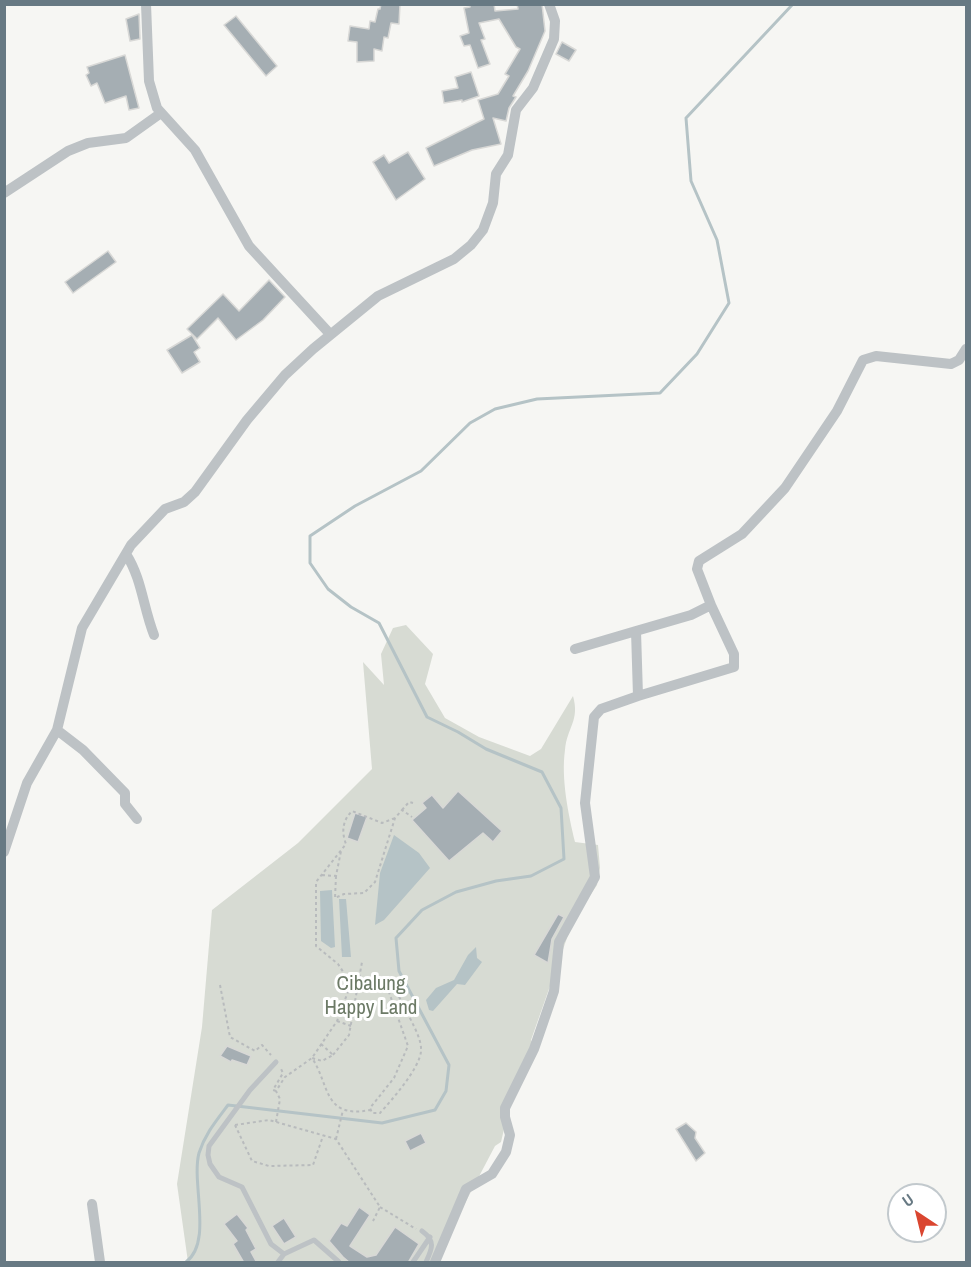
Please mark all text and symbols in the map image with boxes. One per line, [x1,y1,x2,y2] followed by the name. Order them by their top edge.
[325,971,417,1021] park label: Cibalung Happy Land
[887,1183,947,1243] north arrow
[898,1188,918,1212] text: U

